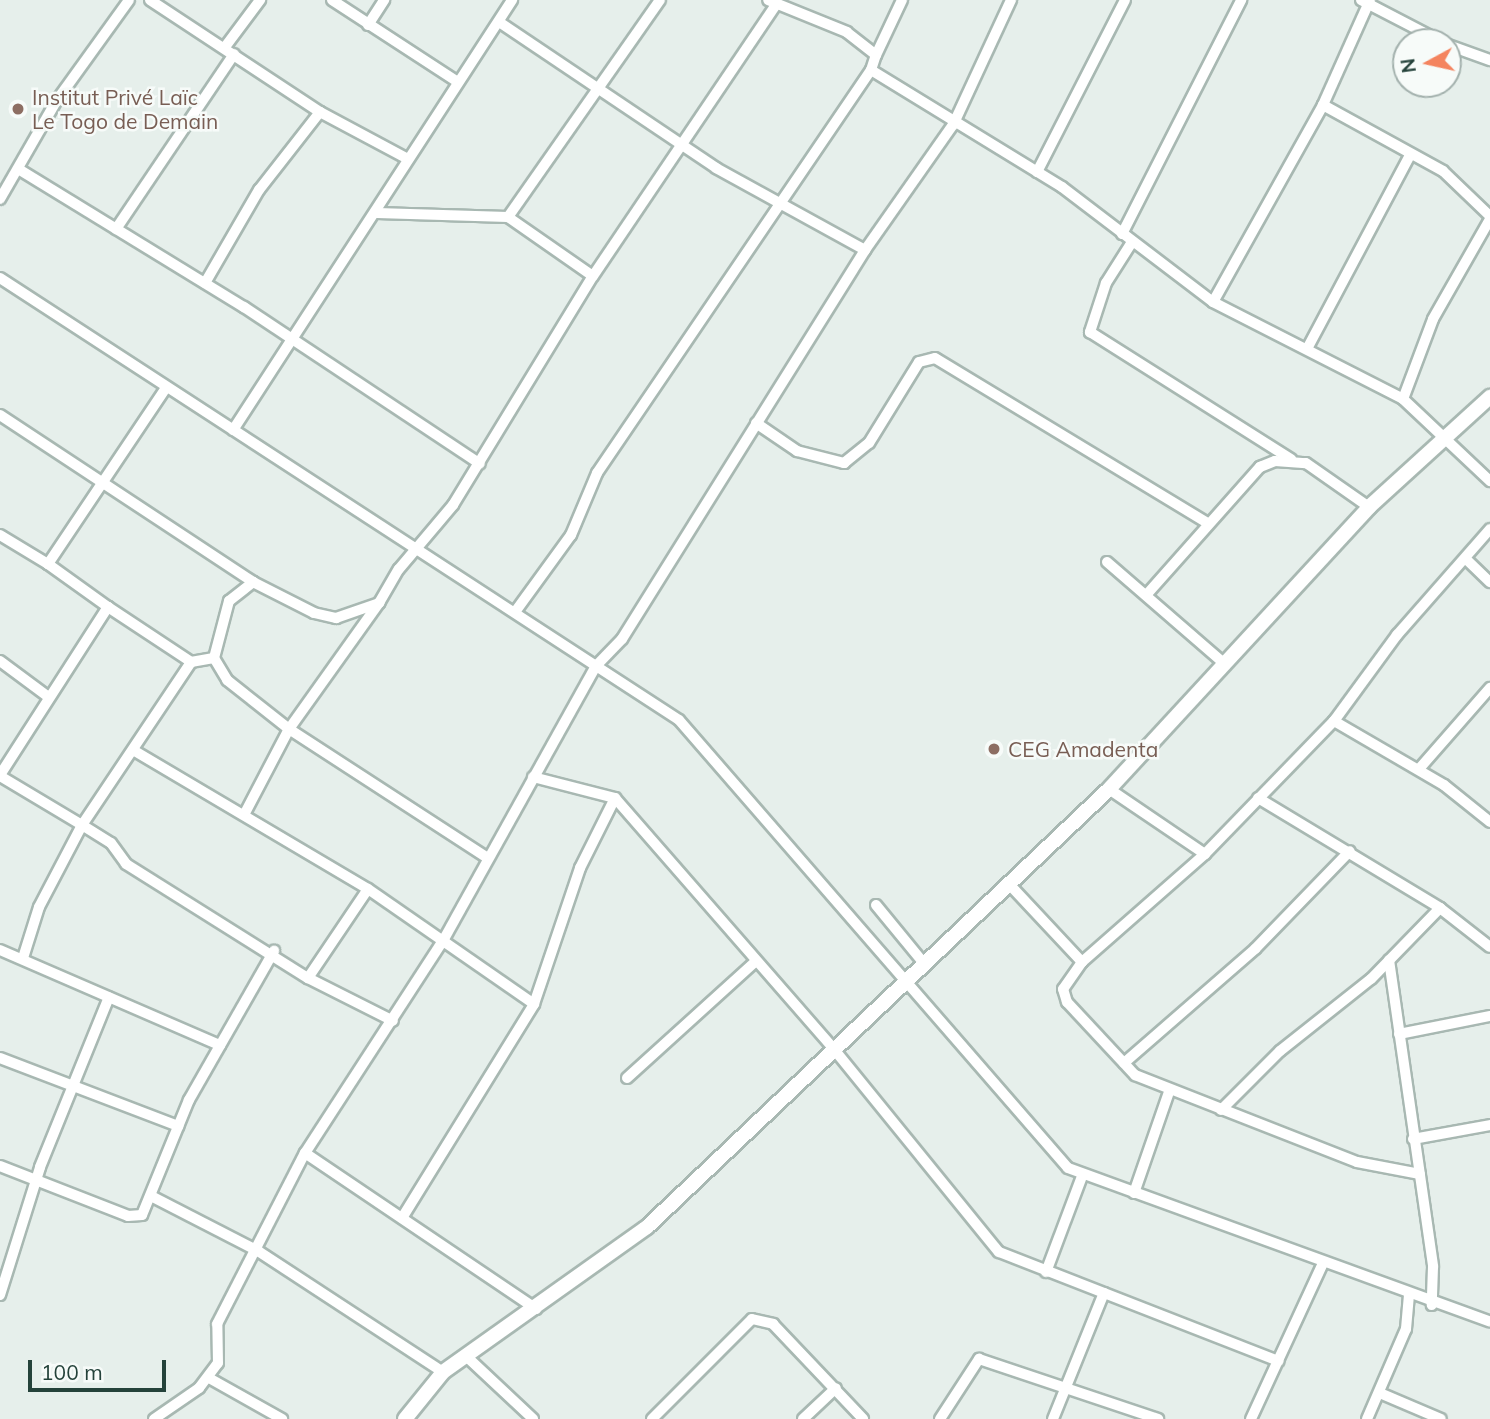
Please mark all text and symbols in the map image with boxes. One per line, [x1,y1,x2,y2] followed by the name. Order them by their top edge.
[1392,28,1462,98] north arrow
[1395,57,1421,74] text: N
[32,84,218,134] place label: Institut Privé Laïc Le Togo de Demain
[10,101,26,117] marker: Institut Privé Laïc Le Togo de Demain
[1008,736,1158,762] place label: CEG Amadenta
[986,741,1002,757] marker: CEG Amadenta
[32,1346,170,1390] scale bar
[41,1359,103,1385] text: 100 m

